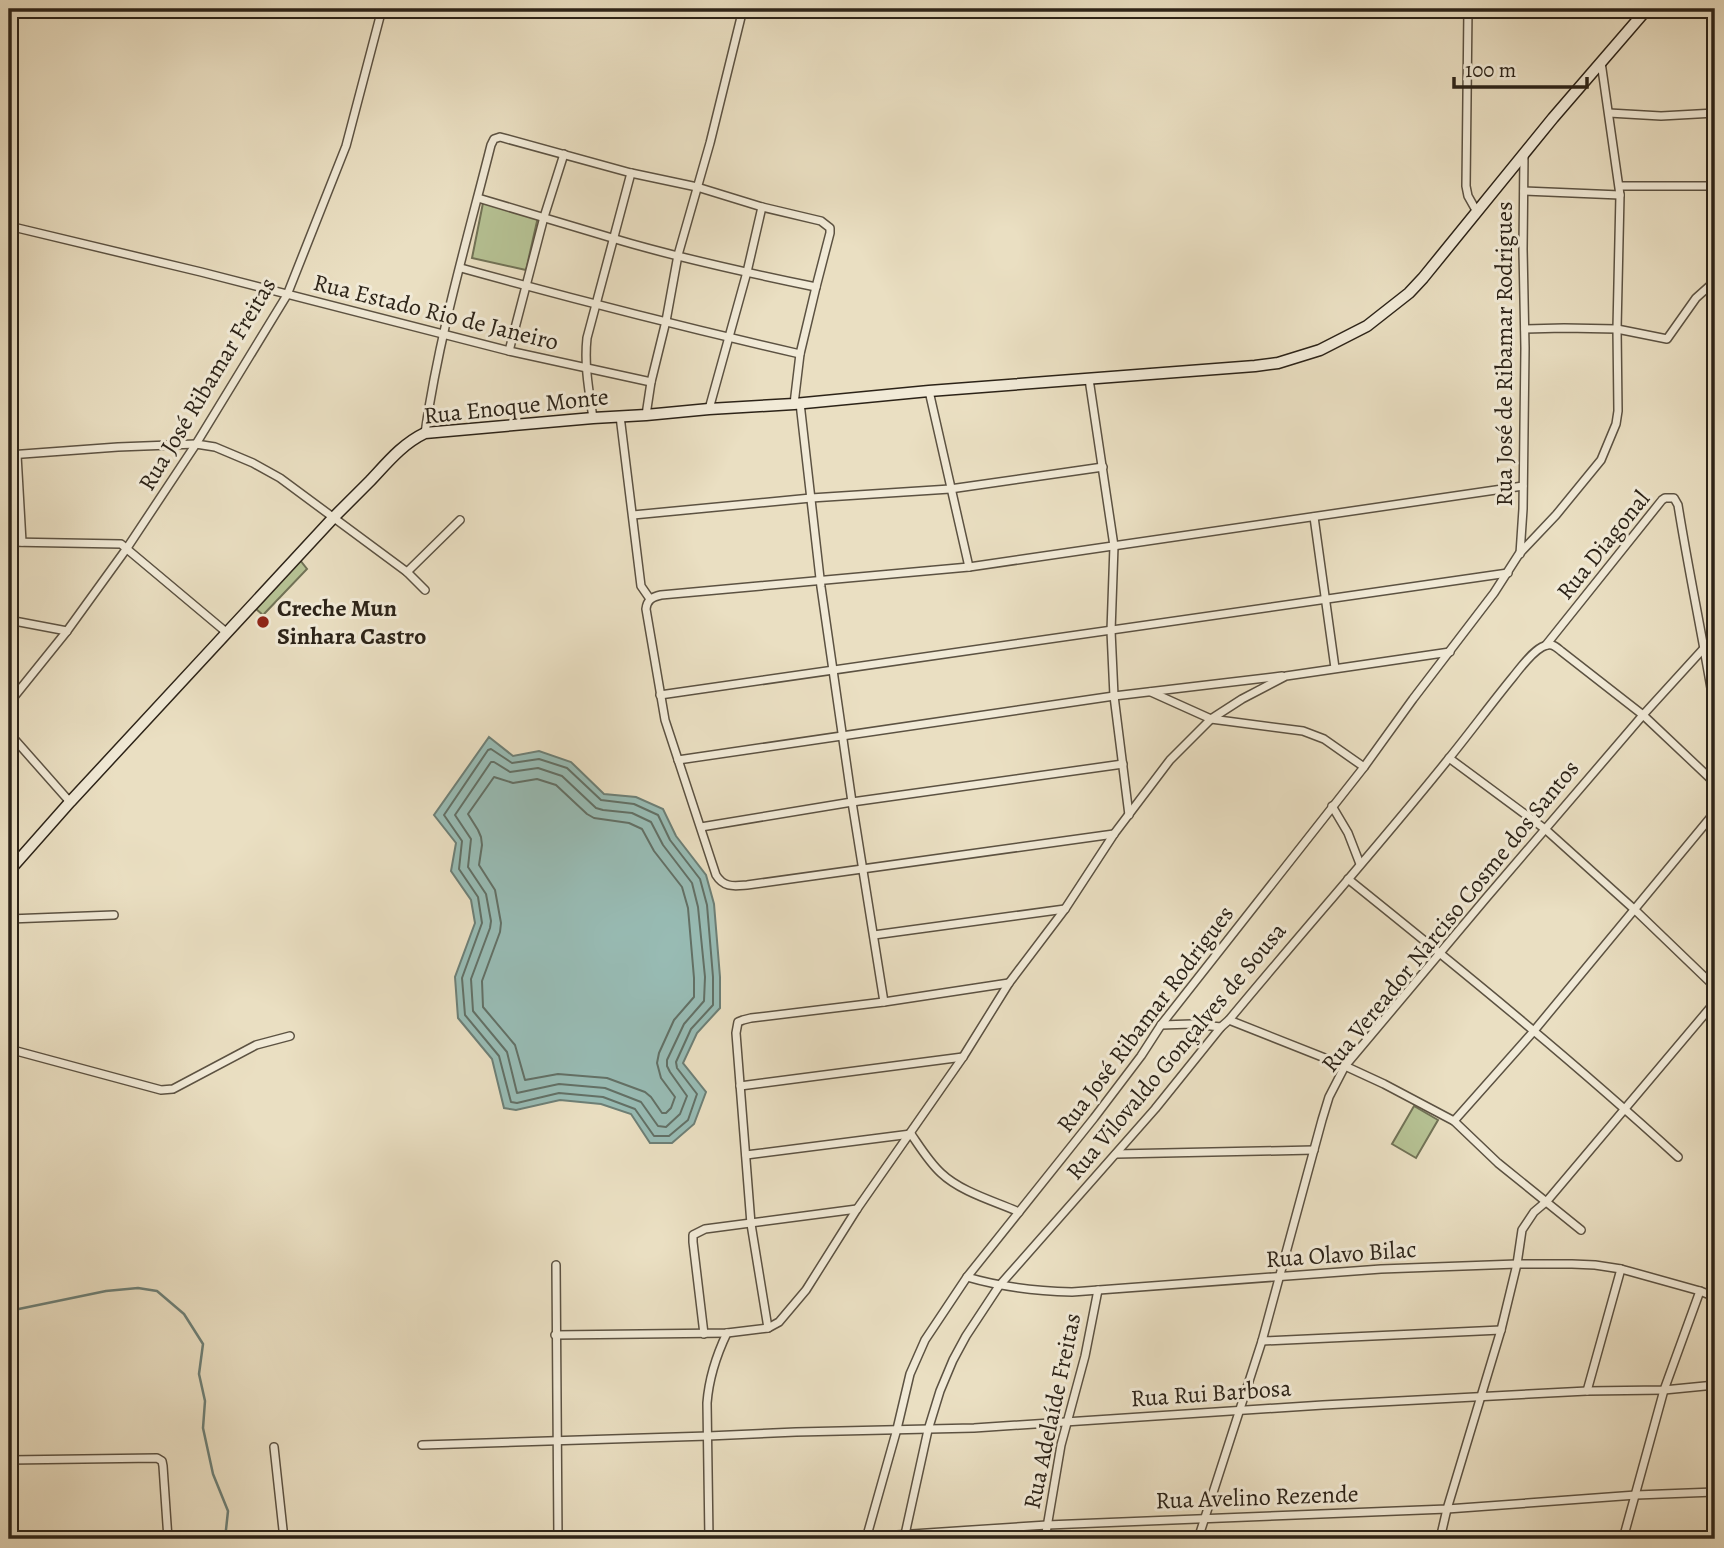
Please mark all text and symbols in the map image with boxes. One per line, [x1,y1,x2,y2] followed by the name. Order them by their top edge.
[1454,46,1588,90] scale bar
[1465,56,1516,84] text: 100 m
[1488,201,1520,507] street label: Rua José de Ribamar Rodrigues
[310,266,562,358] street label: Rua Estado Rio de Janeiro
[131,271,283,497] street label: Rua José Ribamar Freitas
[422,380,610,432] street label: Rua Enoque Monte
[1549,484,1657,606] street label: Rua Diagonal
[277,592,426,652] place label: Creche Mun Sinhara Castro
[255,614,271,630] marker: Creche Mun Sinhara Castro
[1314,753,1586,1079] street label: Rua Vereador Narciso Cosme dos Santos
[1049,899,1241,1139] street label: Rua José Ribamar Rodrigues
[1059,915,1294,1187] street label: Rua Vilovaldo Gonçalves de Sousa
[1264,1233,1418,1275] street label: Rua Olavo Bilac
[1016,1310,1088,1512] street label: Rua Adelaíde Freitas
[1130,1371,1293,1415] street label: Rua Rui Barbosa
[1155,1477,1359,1517] street label: Rua Avelino Rezende

